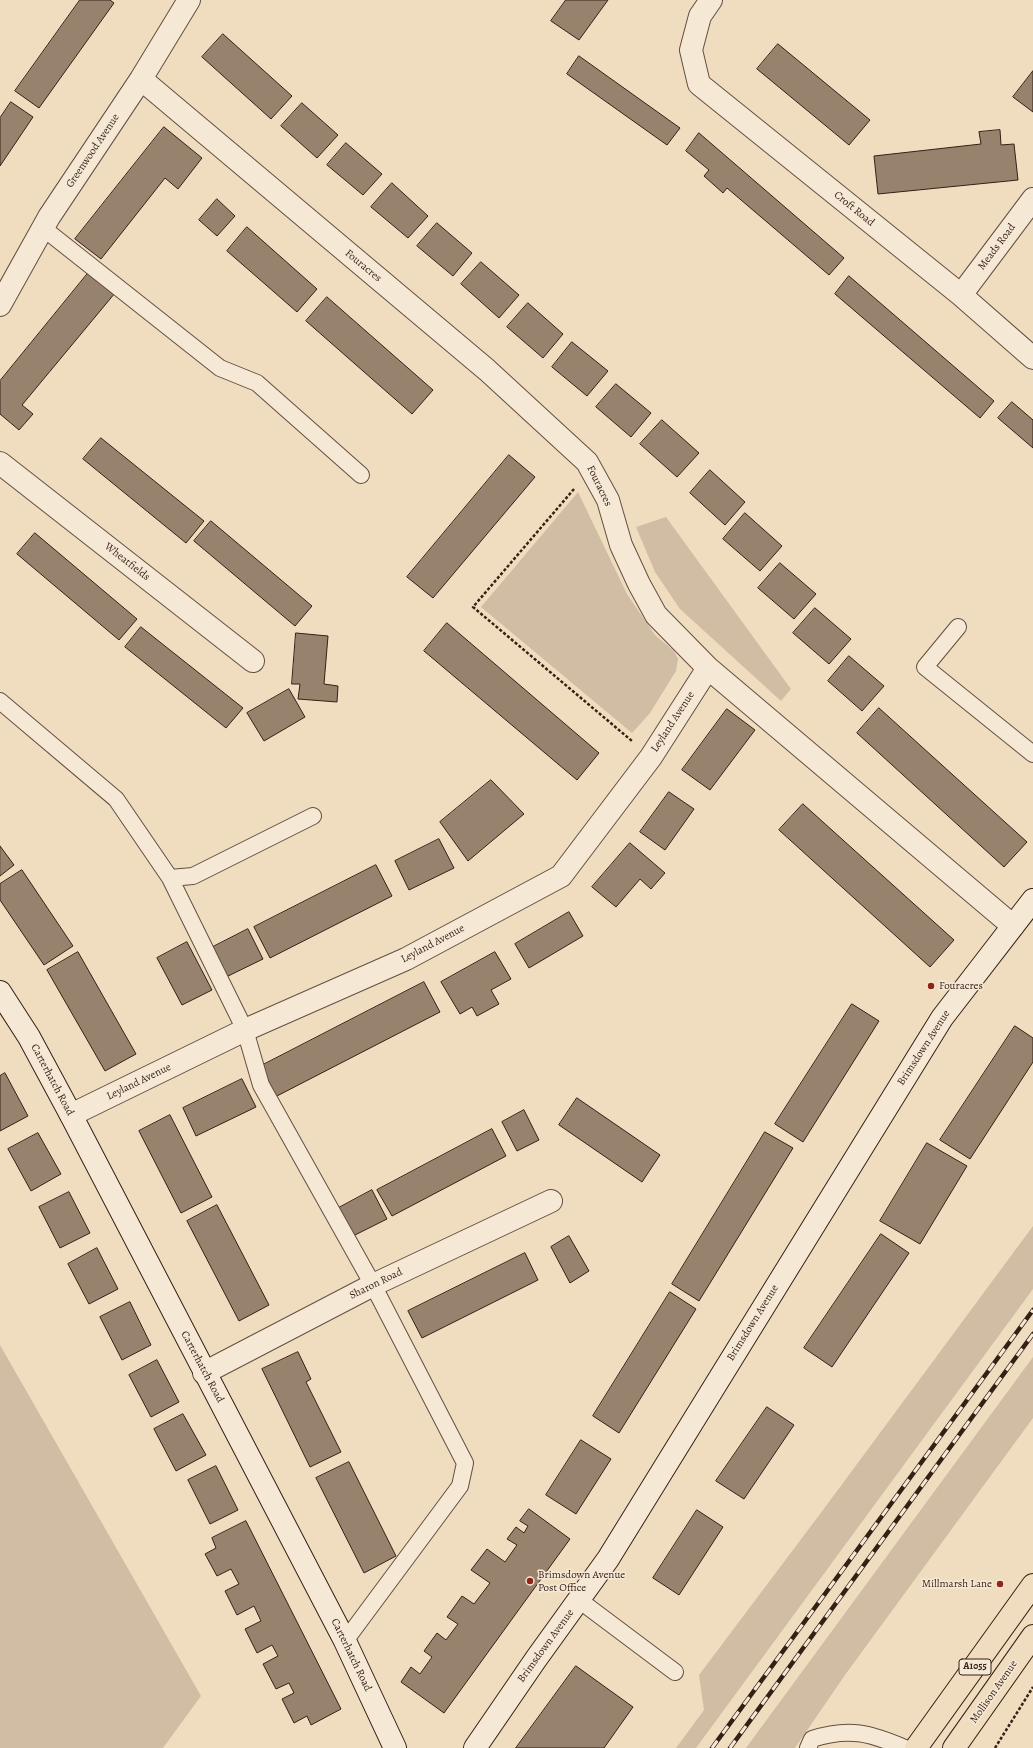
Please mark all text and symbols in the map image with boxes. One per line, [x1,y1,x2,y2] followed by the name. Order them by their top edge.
[63,112,123,190] street label: Greenwood Avenue
[831,189,877,229] street label: Croft Road
[975,221,1019,273] street label: Meads Road
[342,247,384,285] street label: Fouracres
[583,463,615,509] street label: Fouracres
[102,540,152,584] street label: Wheatfields
[648,689,698,755] street label: Leyland Avenue
[399,922,467,966] street label: Leyland Avenue
[939,979,983,993] place label: Fouracres
[926,981,936,991] marker: Fouracres
[895,1008,953,1088] street label: Brimsdown Avenue
[28,1042,76,1118] street label: Carterhatch Road
[105,1061,173,1103] street label: Leyland Avenue
[347,1265,405,1303] street label: Sharon Road
[724,1282,782,1364] street label: Brimsdown Avenue
[178,1329,226,1405] street label: Carterhatch Road
[538,1568,625,1594] place label: Brimsdown Avenue Post Office
[525,1576,535,1586] marker: Brimsdown Avenue Post Office
[922,1577,992,1591] place label: Millmarsh Lane
[995,1579,1005,1589] marker: Millmarsh Lane
[515,1607,577,1685] street label: Brimsdown Avenue
[328,1616,374,1694] street label: Carterhatch Road
[967,1658,1021,1726] street label: Mollison Avenue
[959,1659,991,1675] road number: A1055

